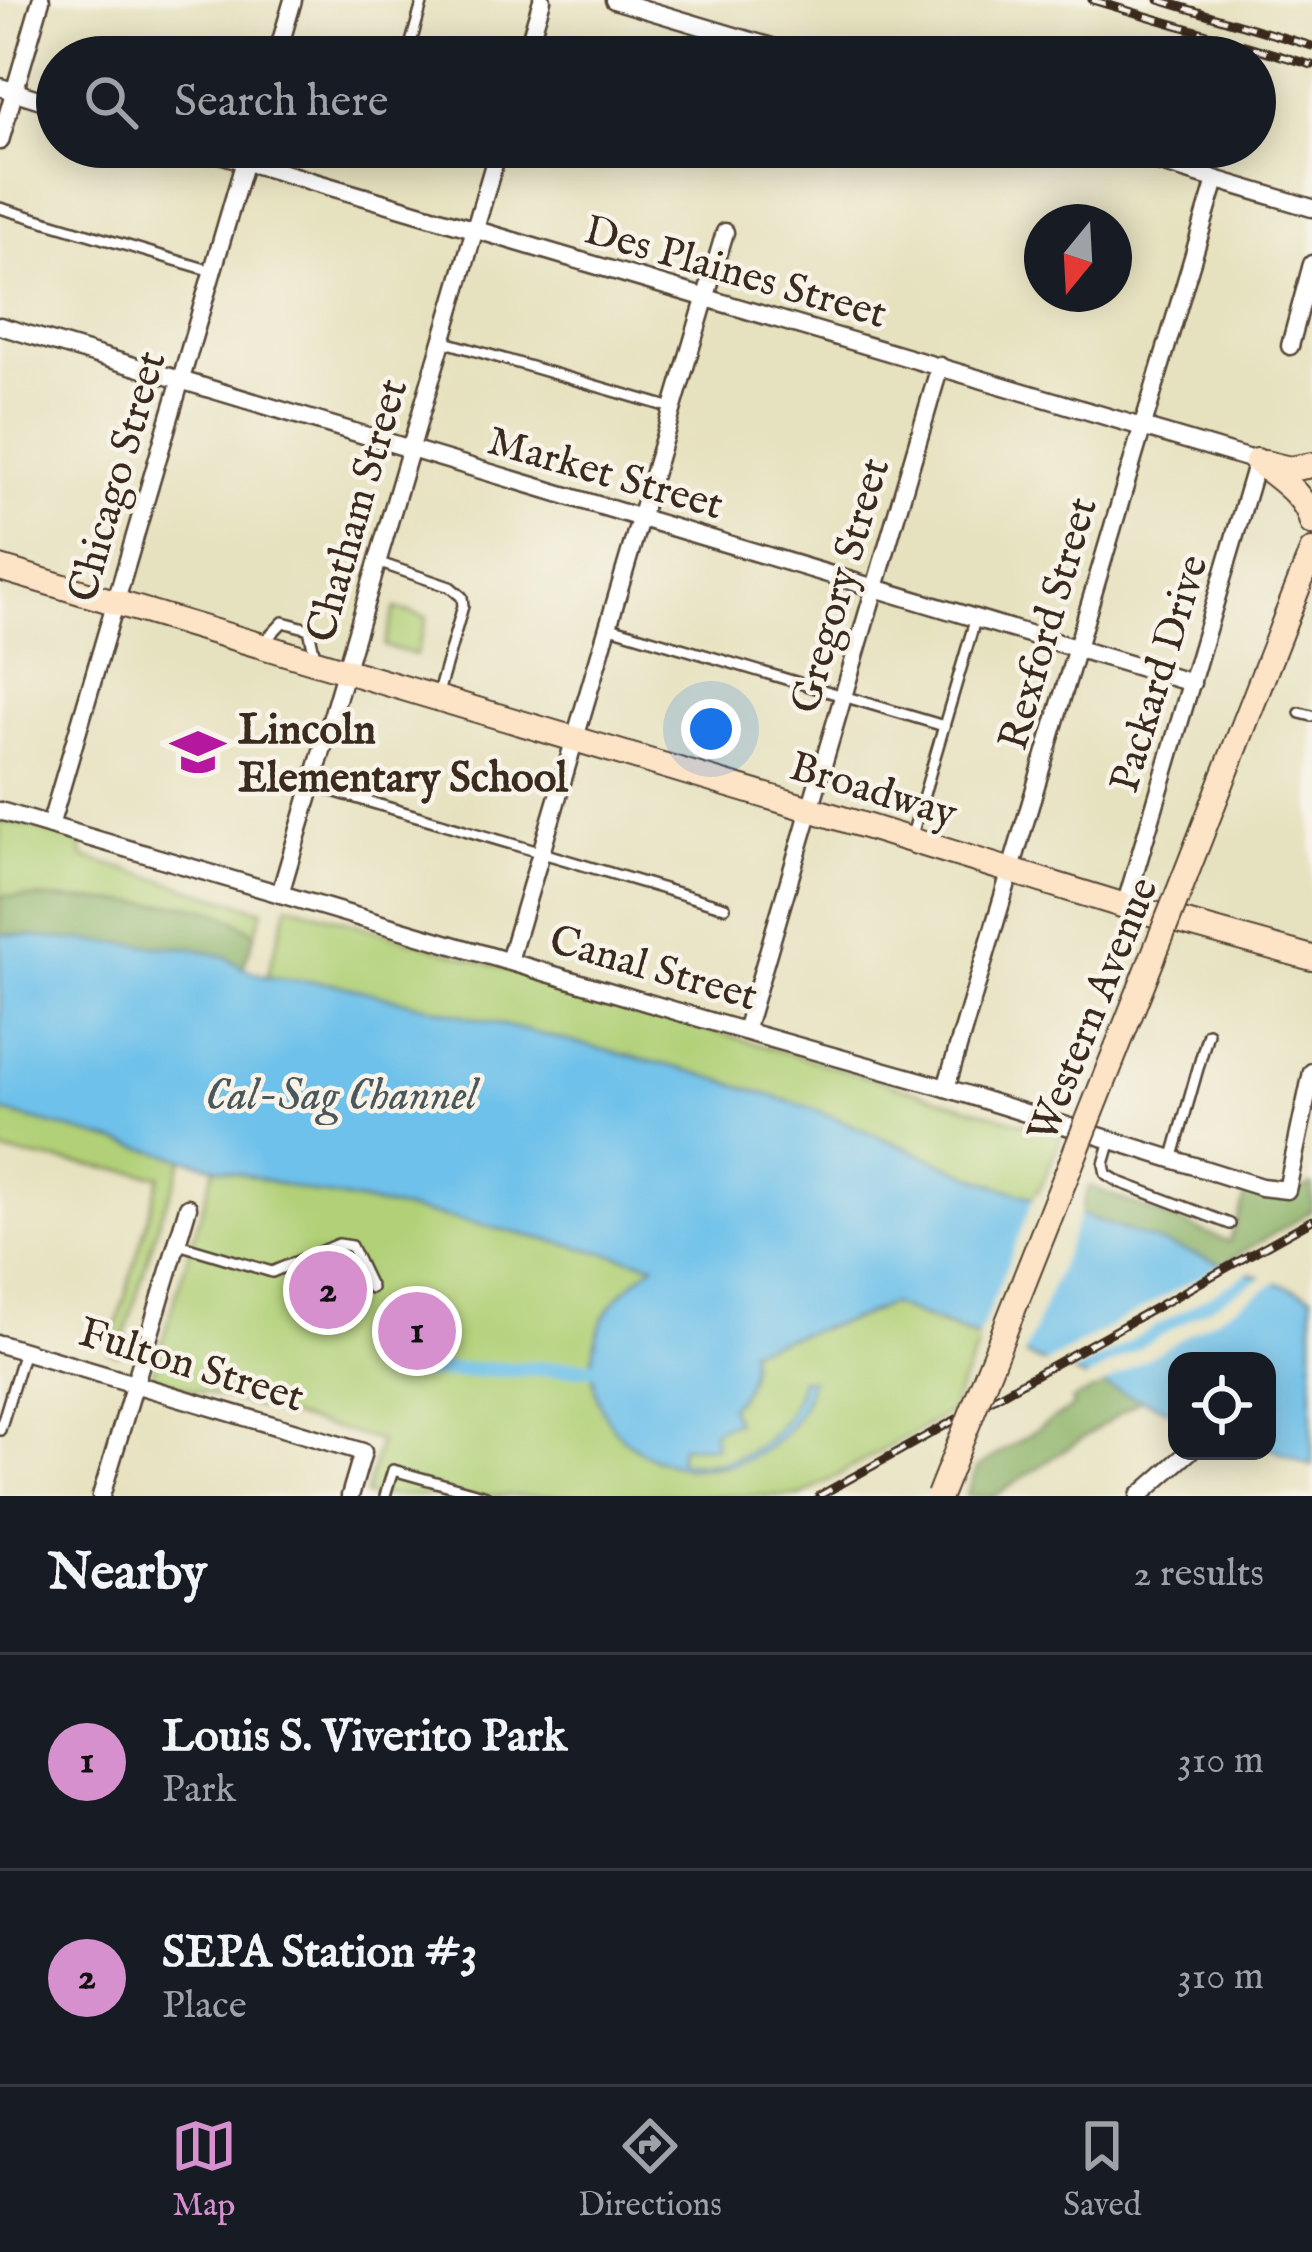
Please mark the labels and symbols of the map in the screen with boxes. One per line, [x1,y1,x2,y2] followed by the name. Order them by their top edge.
[1024,204,1132,312] north arrow
[578,205,892,342] street label: Des Plaines Street
[57,345,179,608] street label: Chicago Street
[295,373,421,649] street label: Chatham Street
[481,415,729,533] street label: Market Street
[780,452,903,720] street label: Gregory Street
[988,492,1111,756] street label: Rexford Street
[1099,549,1222,799] street label: Packard Drive
[681,699,741,759] your location
[238,705,569,806] place label: Lincoln Elementary School
[169,723,227,781] school or university icon: Lincoln Elementary School
[783,741,963,842] street label: Broadway
[1017,870,1171,1151] street label: Western Avenue
[543,914,763,1024] street label: Canal Street
[205,1068,480,1126] water label: Cal-Sag Channel
[289,1245,367,1335] pin: 2
[378,1286,456,1376] pin: 1
[72,1307,310,1426] street label: Fulton Street

